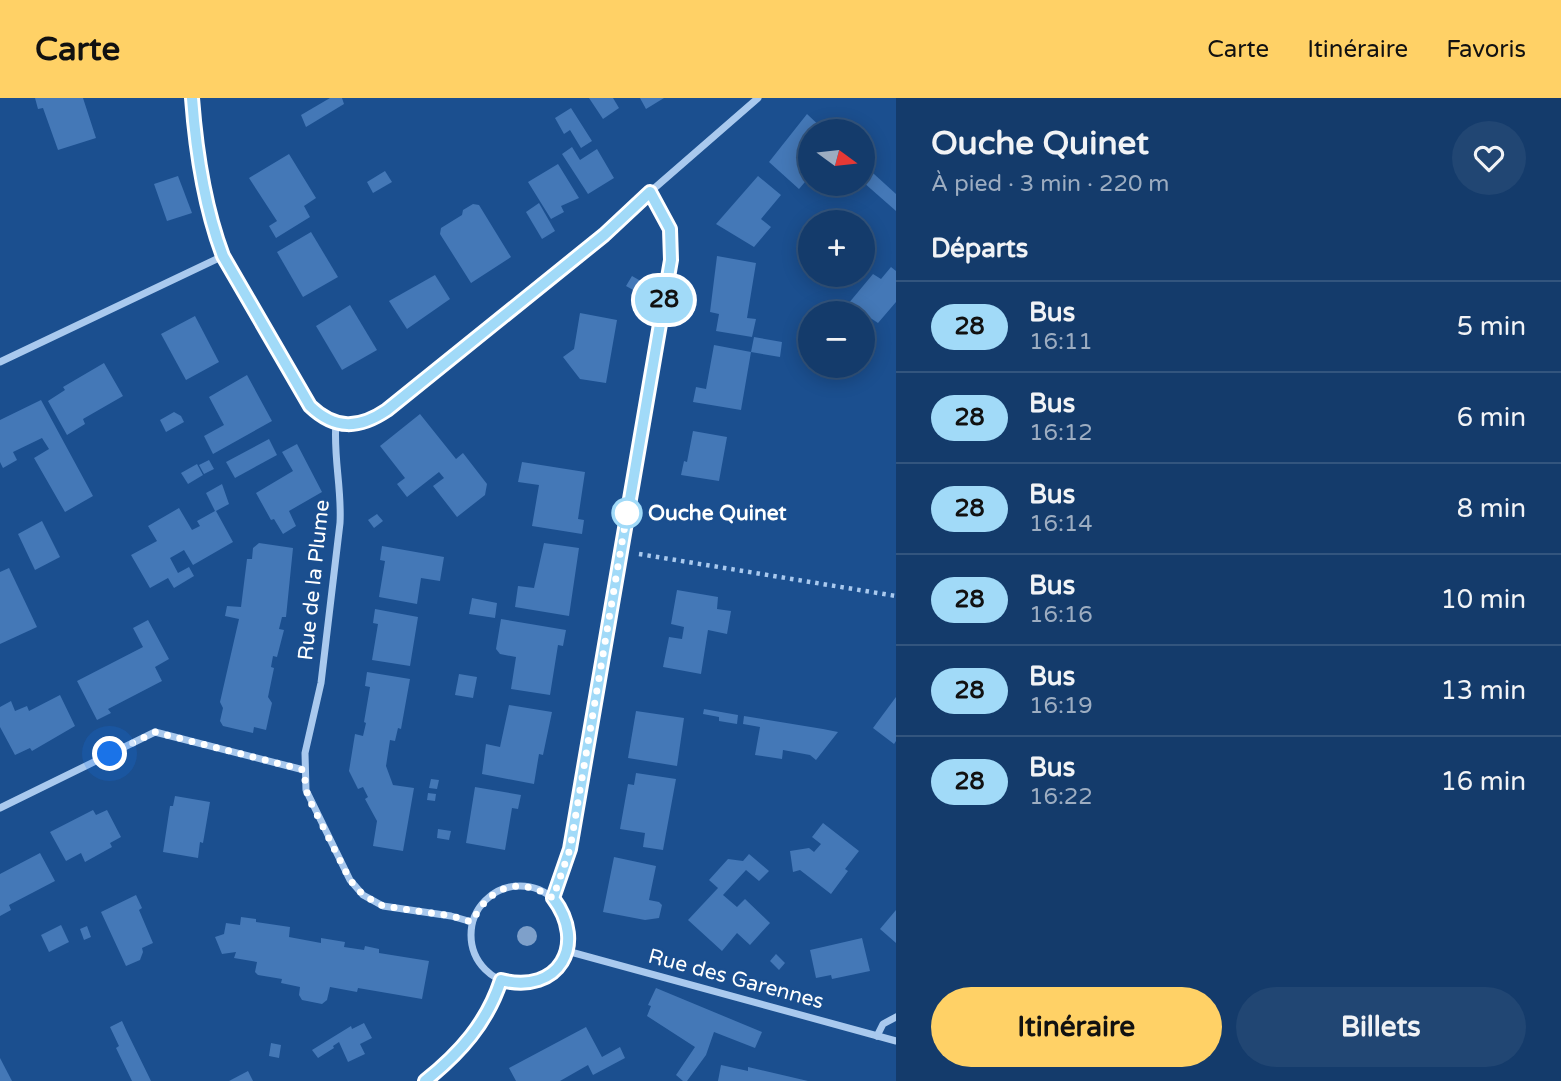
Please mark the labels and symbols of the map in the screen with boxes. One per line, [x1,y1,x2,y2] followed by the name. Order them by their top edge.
[798,119,875,196] north arrow
[632,277,696,323] line badge: 28
[293,498,335,662] street label: Rue de la Plume
[612,498,642,528] marker: Ouche Quinet
[648,501,787,526] place label: Ouche Quinet
[92,736,127,771] your location
[646,944,826,1014] street label: Rue des Garennes

